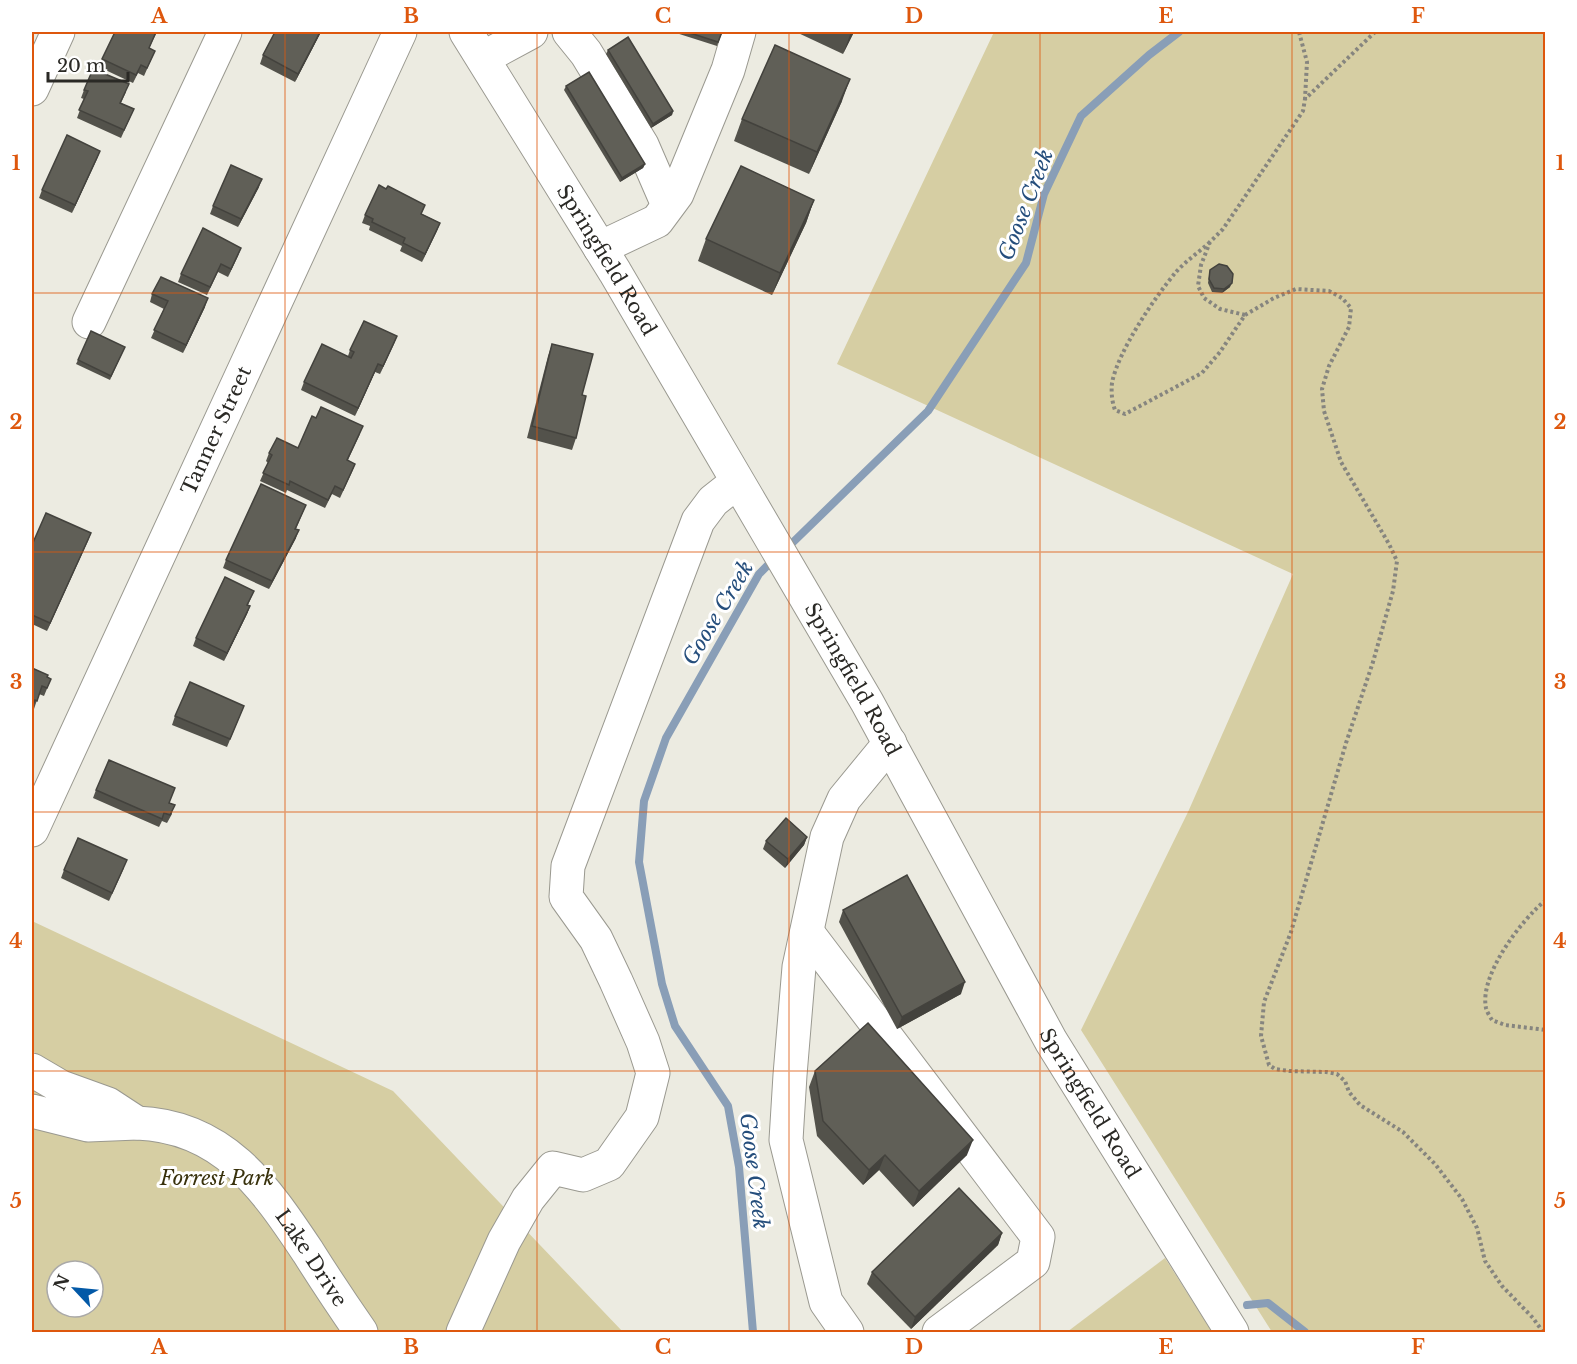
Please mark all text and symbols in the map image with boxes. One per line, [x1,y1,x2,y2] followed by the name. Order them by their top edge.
[150,4,168,28] text: A
[403,4,419,28] text: B
[655,4,671,28] text: C
[905,4,923,28] text: D
[1158,4,1174,28] text: E
[1411,4,1425,28] text: F
[48,45,128,83] scale bar
[57,55,105,77] text: 20 m
[993,146,1059,264] water label: Goose Creek
[12,151,21,175] text: 1
[1556,151,1565,175] text: 1
[552,180,662,340] street label: Springfield Road
[176,362,256,499] street label: Tanner Street
[9,410,23,434] text: 2
[1553,410,1567,434] text: 2
[677,556,759,670] water label: Goose Creek
[800,599,906,760] street label: Springfield Road
[10,670,22,694] text: 3
[1554,670,1566,694] text: 3
[9,929,23,953] text: 4
[1553,929,1567,953] text: 4
[1034,1024,1145,1183] street label: Springfield Road
[734,1111,774,1231] water label: Goose Creek
[159,1166,274,1190] park label: Forrest Park
[10,1189,22,1213] text: 5
[1554,1189,1566,1213] text: 5
[270,1205,352,1311] street label: Lake Drive
[45,1259,105,1319] north arrow
[49,1271,74,1294] text: N
[150,1335,168,1359] text: A
[403,1335,419,1359] text: B
[655,1335,671,1359] text: C
[905,1335,923,1359] text: D
[1158,1335,1174,1359] text: E
[1411,1335,1425,1359] text: F

